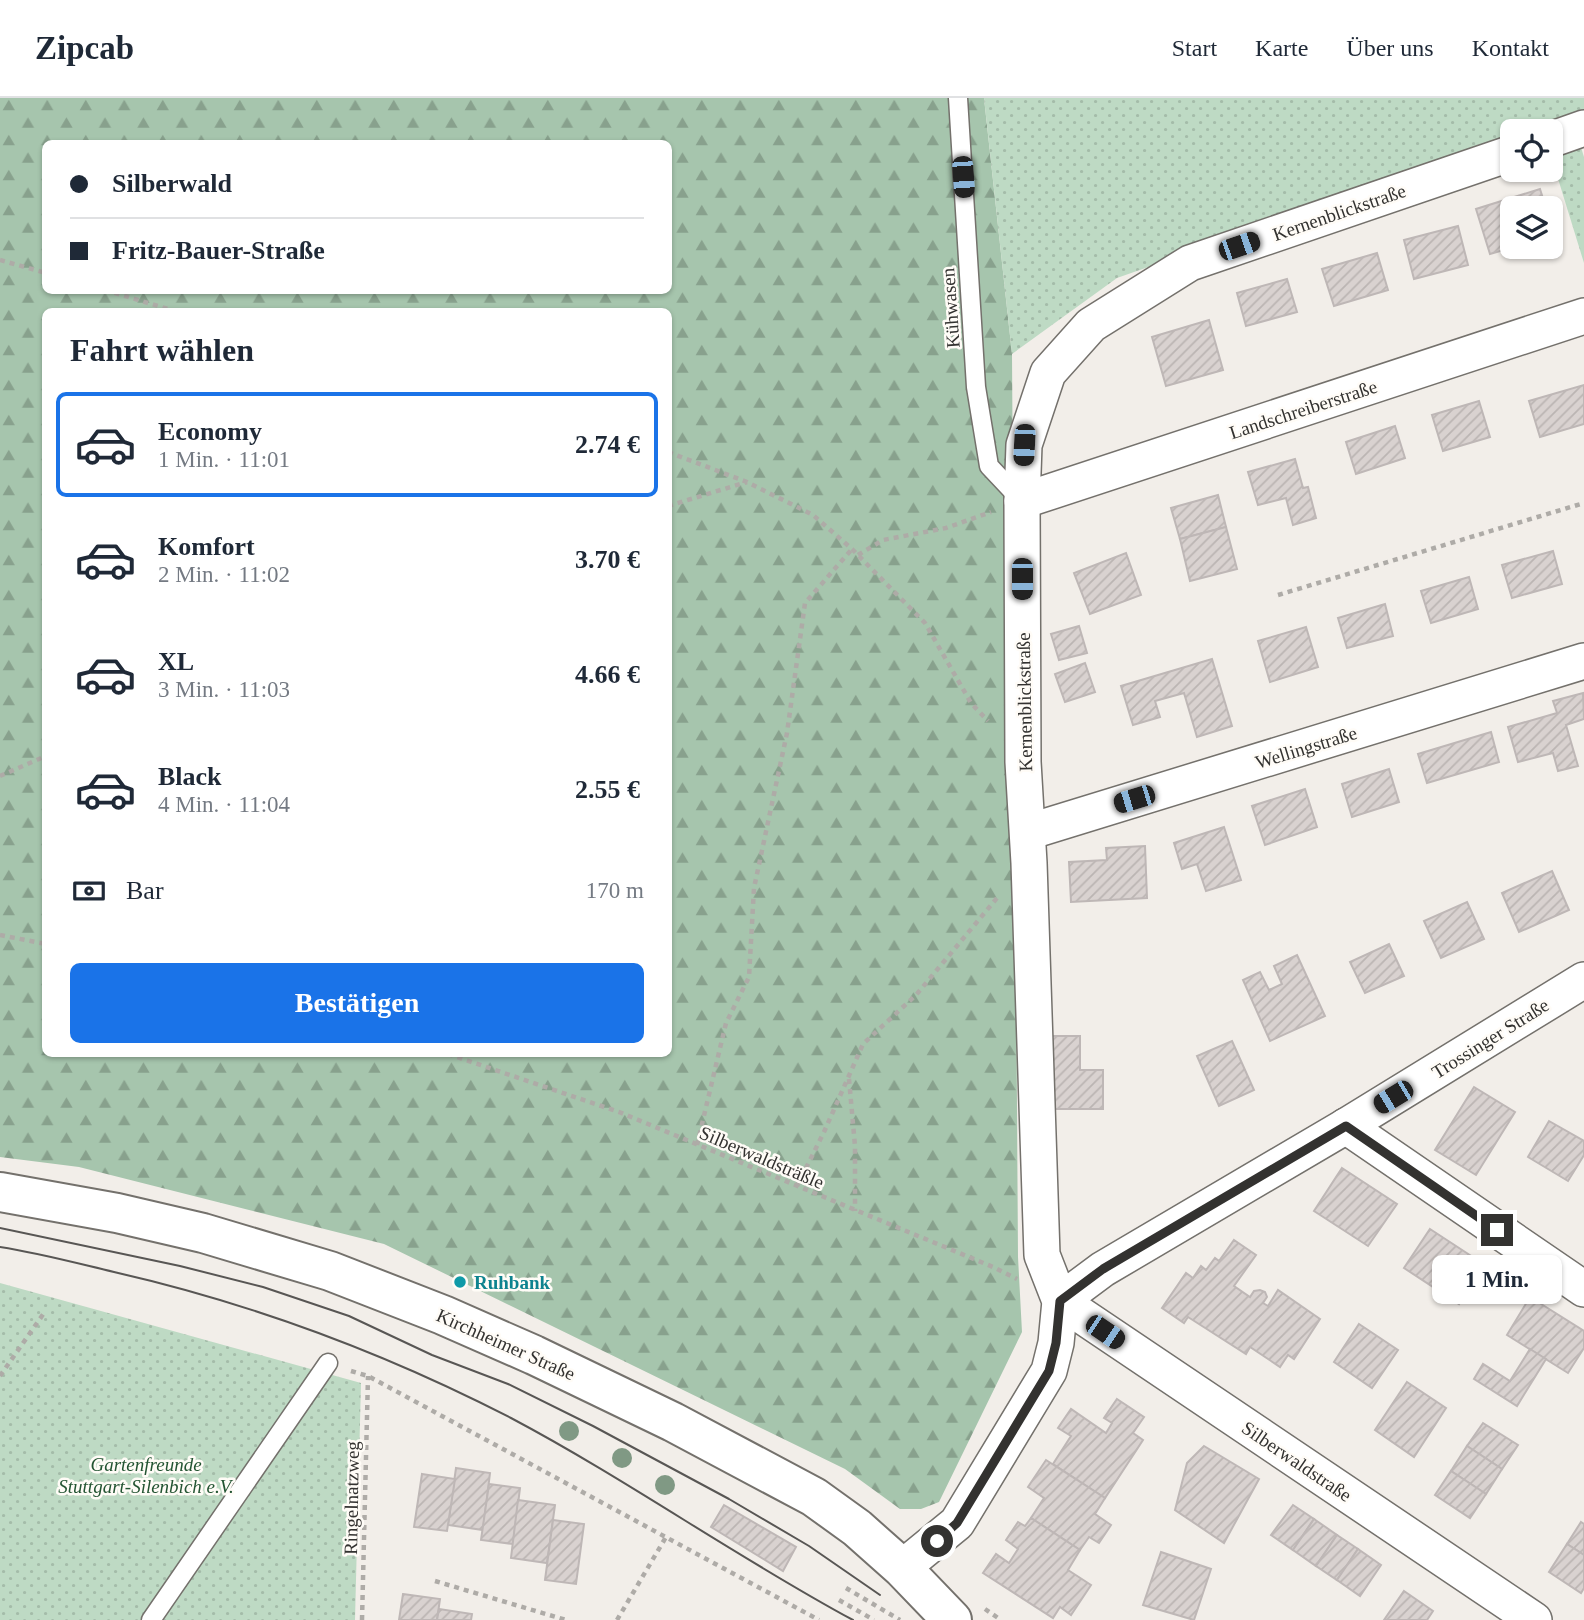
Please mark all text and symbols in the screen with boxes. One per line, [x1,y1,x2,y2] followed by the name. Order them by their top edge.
[35,30,134,66] text: Zipcab
[1172,35,1217,61] text: Start
[1255,35,1308,61] text: Karte
[1346,35,1434,61] text: Über uns
[1472,35,1549,61] text: Kontakt
[1500,119,1563,259] map controls
[1500,119,1563,182] button: locate
[952,155,975,199] car
[112,169,232,198] text: Silberwald
[1270,180,1408,245] street label: Kernenblickstraße
[1500,196,1563,259] button: layers
[1216,229,1263,263] car
[112,236,325,265] text: Fritz-Bauer-Straße
[937,267,964,349] street label: Kühwasen
[70,332,254,368] text: Fahrt wählen
[1227,376,1380,443] street label: Landschreiberstraße
[74,413,137,476] icon: car
[158,417,262,446] text: Economy
[1013,423,1036,467] car
[575,430,640,459] text: 2.74 €
[158,447,290,472] text: 1 Min. · 11:01
[74,528,137,591] icon: car
[158,532,255,561] text: Komfort
[575,545,640,574] text: 3.70 €
[1012,558,1033,600] car
[158,562,290,587] text: 2 Min. · 11:02
[1013,632,1036,772] street label: Kernenblickstraße
[74,643,137,706] icon: car
[158,647,194,676] text: XL
[575,660,640,689] text: 4.66 €
[158,677,290,702] text: 3 Min. · 11:03
[1253,722,1359,773] street label: Wellingstraße
[74,758,137,821] icon: car
[158,762,222,791] text: Black
[575,775,640,804] text: 2.55 €
[1111,783,1158,815] car
[158,792,290,817] text: 4 Min. · 11:04
[70,872,108,910] icon: cash
[126,876,164,905] text: Bar
[586,878,644,903] text: 170 m
[70,963,644,1043] button: Bestätigen
[1428,994,1553,1083] street label: Trossinger Straße
[1370,1077,1417,1117] car
[697,1122,827,1193] street label: Silberwaldsträßle
[1481,1214,1513,1246] route end
[1432,1254,1562,1304] callout: 1 Min.
[1465,1267,1529,1292] text: 1 Min.
[474,1272,550,1293] place label: Ruhbank
[452,1274,468,1290] marker: Ruhbank
[433,1304,578,1384] street label: Kirchheimer Straße
[1082,1312,1129,1352] car
[1238,1417,1356,1506] street label: Silberwaldstraße
[340,1440,363,1555] street label: Ringelnatzweg
[58,1454,234,1497] park label: Gartenfreunde Stuttgart-Silenbich e.V.
[921,1525,953,1557] route start

